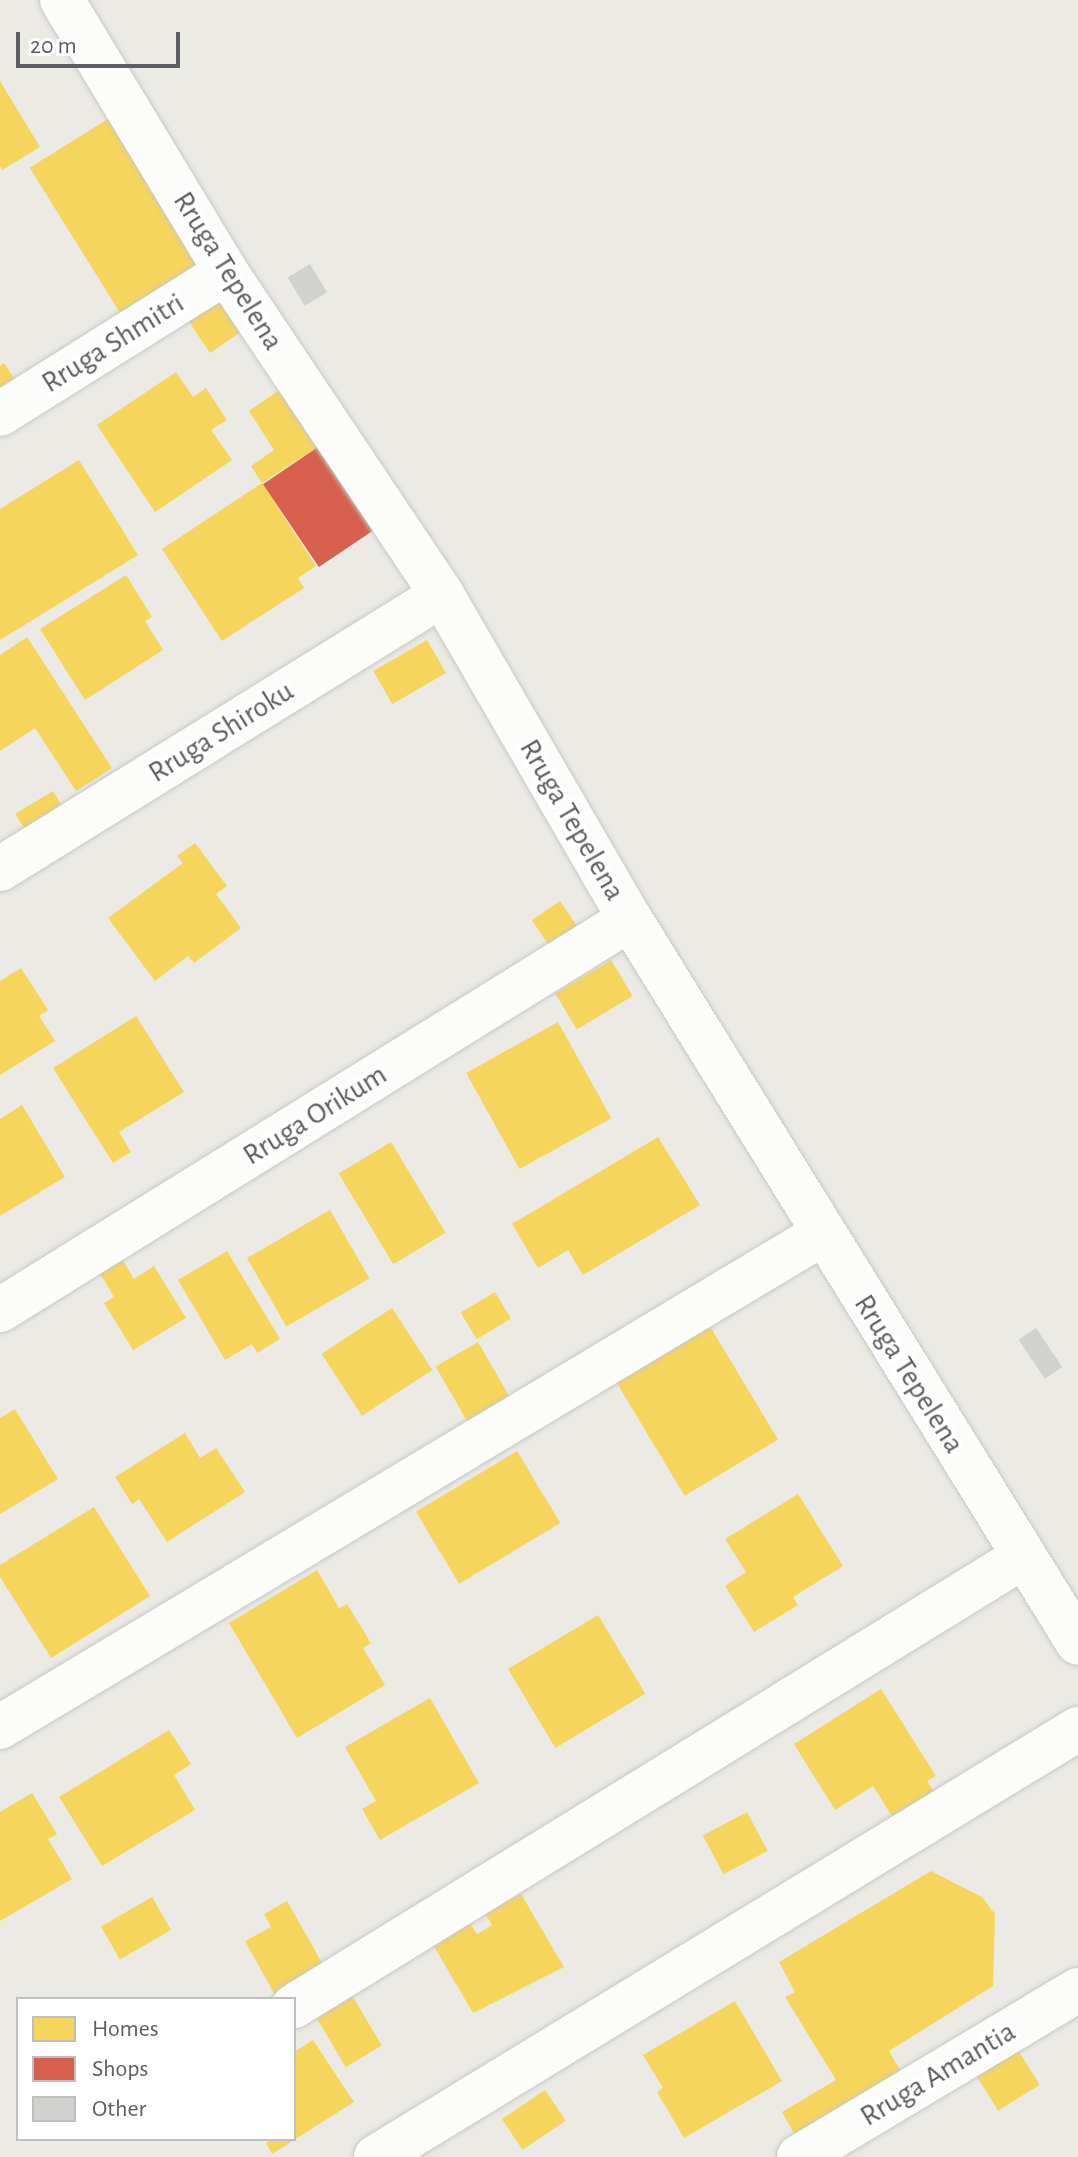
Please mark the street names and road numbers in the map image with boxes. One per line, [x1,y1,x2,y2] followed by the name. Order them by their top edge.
[165,185,291,357] street label: Rruga Tepelena
[35,285,191,401] street label: Rruga Shmitri
[142,673,300,791] street label: Rruga Shiroku
[511,733,633,907] street label: Rruga Tepelena
[236,1057,394,1173] street label: Rruga Orikum
[846,1288,972,1460] street label: Rruga Tepelena
[854,2014,1022,2134] street label: Rruga Amantia

